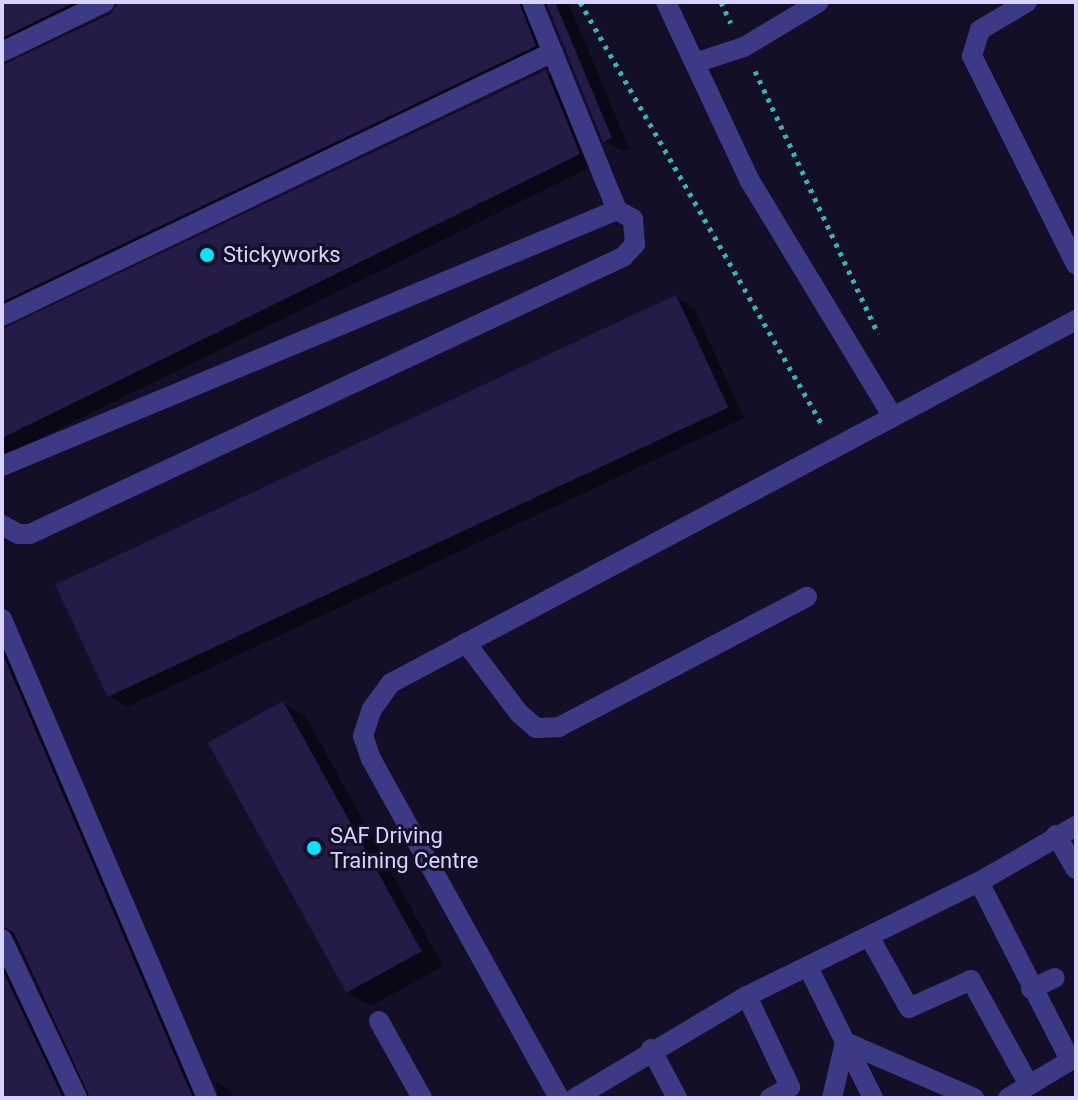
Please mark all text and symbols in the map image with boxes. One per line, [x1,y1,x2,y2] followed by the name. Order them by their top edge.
[223,242,341,268] place label: Stickyworks
[198,246,216,264] marker: Stickyworks
[330,822,478,874] place label: SAF Driving Training Centre
[305,839,323,857] marker: SAF Driving Training Centre

